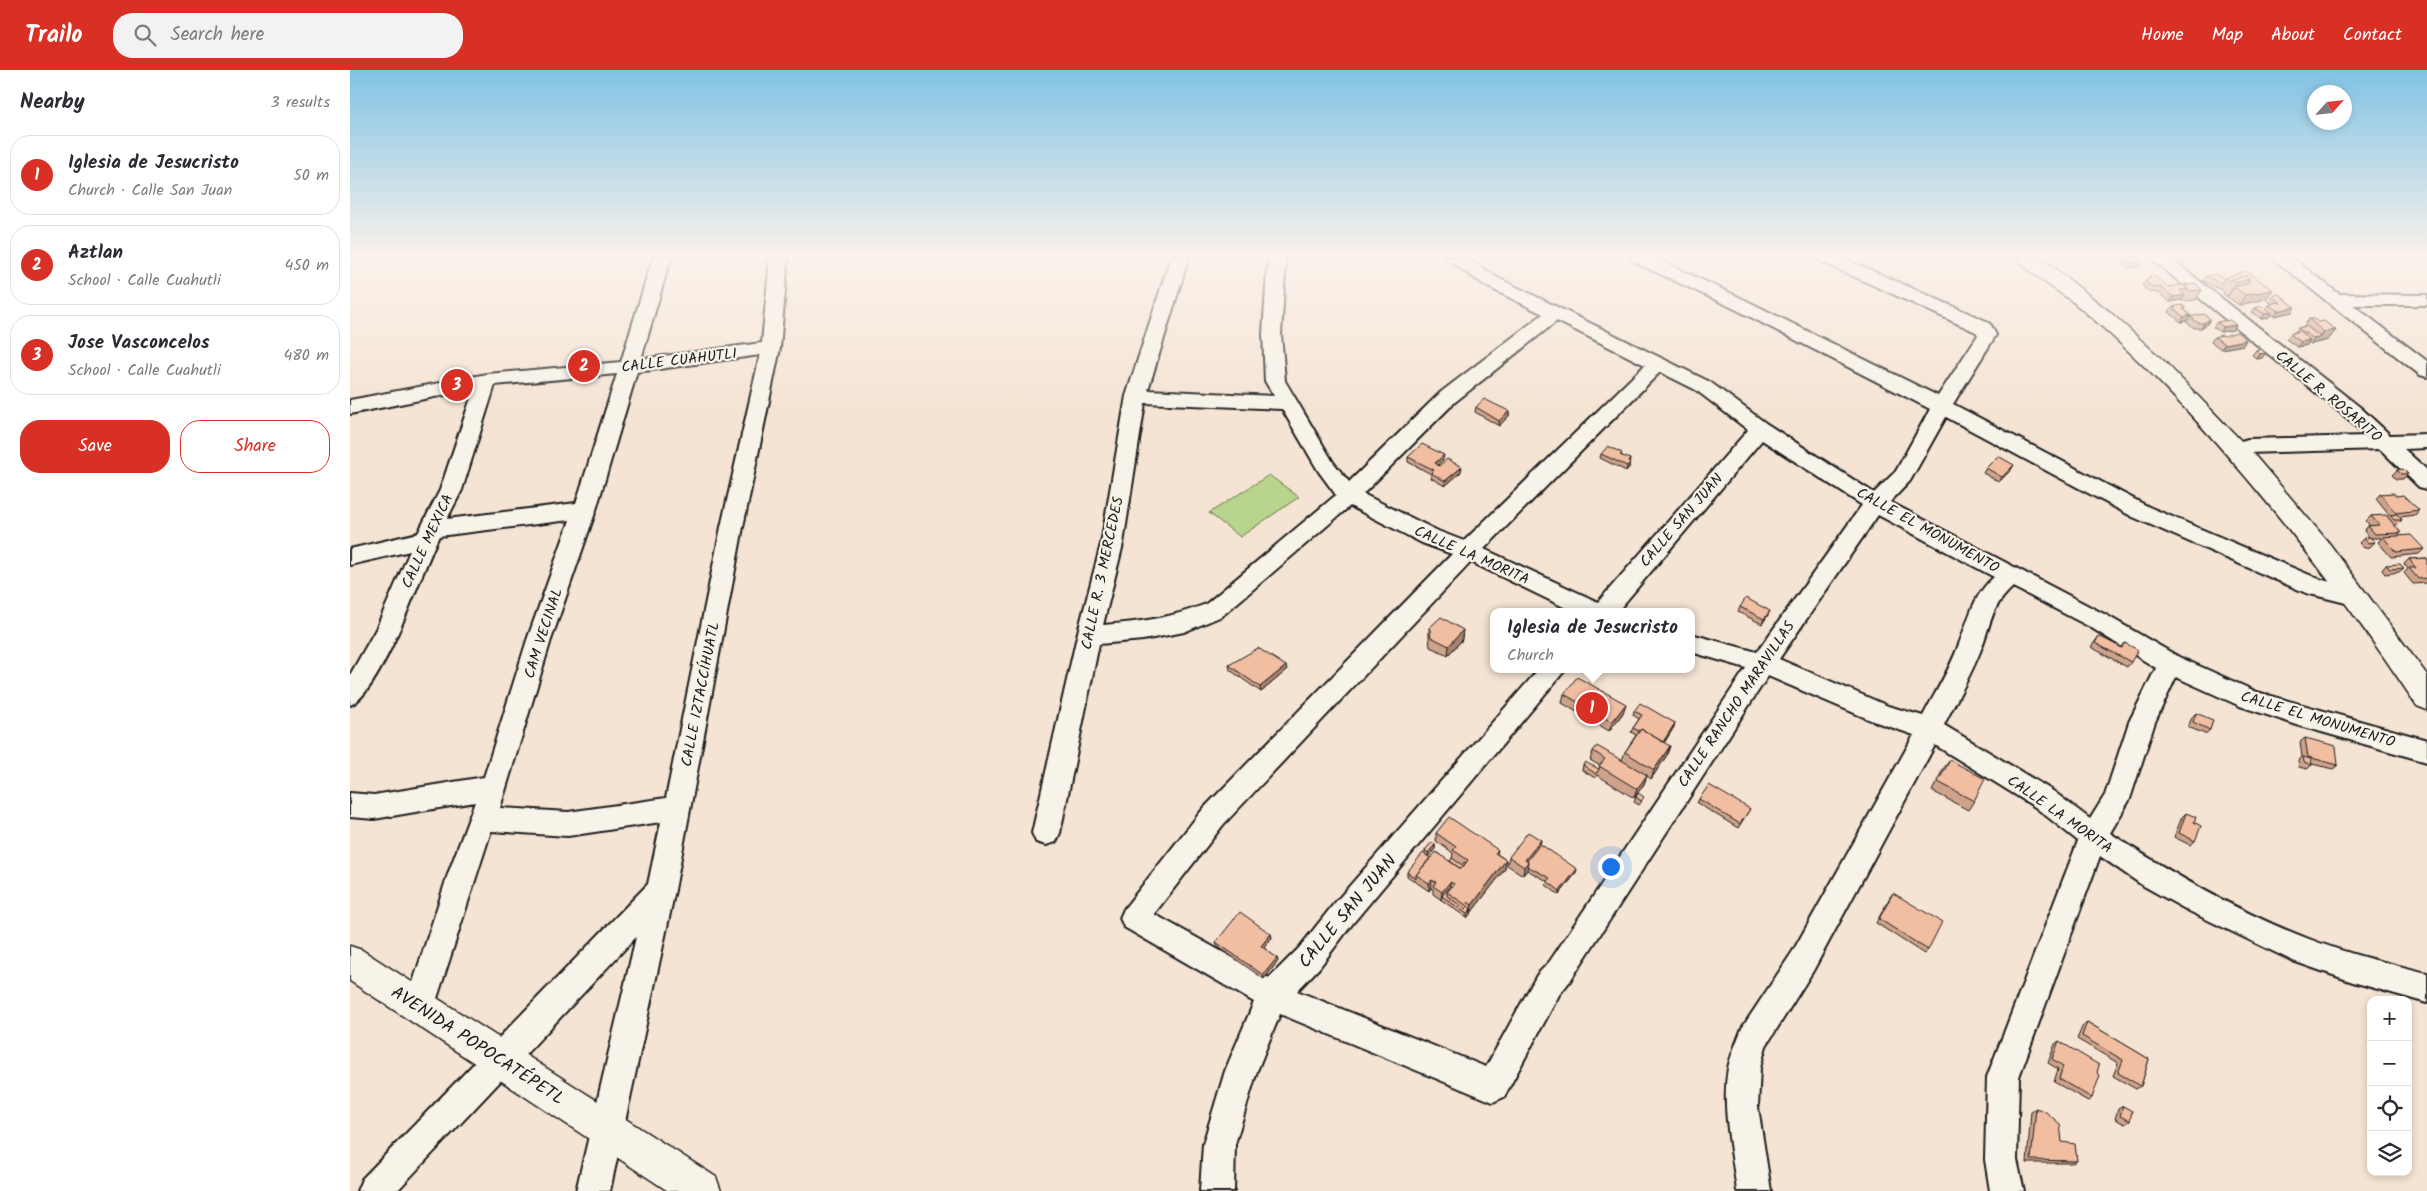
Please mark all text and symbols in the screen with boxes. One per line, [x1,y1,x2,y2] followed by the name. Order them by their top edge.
[113,13,463,58] search box
[25,16,83,55] text: Trailo
[171,20,264,50] text: Search here
[131,21,159,49] icon: search
[2141,21,2184,50] text: Home
[2212,21,2243,50] text: Map
[2271,21,2315,50] text: About
[2343,21,2402,50] text: Contact
[2307,85,2352,130] north arrow
[20,86,85,119] text: Nearby
[271,90,330,115] text: 3 results
[68,148,239,178] text: Iglesia de Jesucristo
[35,163,39,188] text: 1
[293,163,329,188] text: 50 m
[68,178,232,203] text: Church · Calle San Juan
[68,238,123,268] text: Aztlan
[32,253,42,278] text: 2
[284,253,329,278] text: 450 m
[68,268,221,293] text: School · Calle Cuahutli
[68,328,210,358] text: Jose Vasconcelos
[620,342,739,380] street label: CALLE CUAHUTLI
[33,343,41,368] text: 3
[283,343,329,368] text: 480 m
[2270,345,2387,449] street label: CALLE R. ROSARITO
[568,347,600,385] pin: 2
[68,358,221,383] text: School · Calle Cuahutli
[441,366,473,404] pin: 3
[20,420,170,473] button: Save
[180,420,330,473] button: Share
[1634,468,1729,573] street label: CALLE SAN JUAN
[1852,481,2003,580] street label: CALLE EL MONUMENTO
[395,490,460,593] street label: CALLE MEXICA
[1075,495,1131,652] street label: CALLE R. 3 MERCEDES
[1410,520,1533,592] street label: CALLE LA MORITA
[518,585,570,682] street label: CAM VECINAL
[1490,608,1695,673] popup
[1507,613,1678,643] text: Iglesia de Jesucristo
[1672,616,1802,793] street label: CALLE RANCHO MARAVILLAS
[675,620,727,769] street label: CALLE IZTACCÍHUATL
[1507,643,1554,668] text: Church
[2238,685,2398,755] street label: CALLE EL MONUMENTO
[1576,689,1608,727] pin: 1
[2002,769,2117,860] street label: CALLE LA MORITA
[1292,848,1405,975] street label: CALLE SAN JUAN
[1598,854,1624,880] your location
[385,979,570,1113] street label: AVENIDA POPOCATÉPETL
[2367,996,2412,1176] map controls
[2367,996,2412,1041] button: +
[2367,1041,2412,1086] button: −
[2367,1086,2412,1131] button: locate
[2367,1131,2412,1176] button: layers

